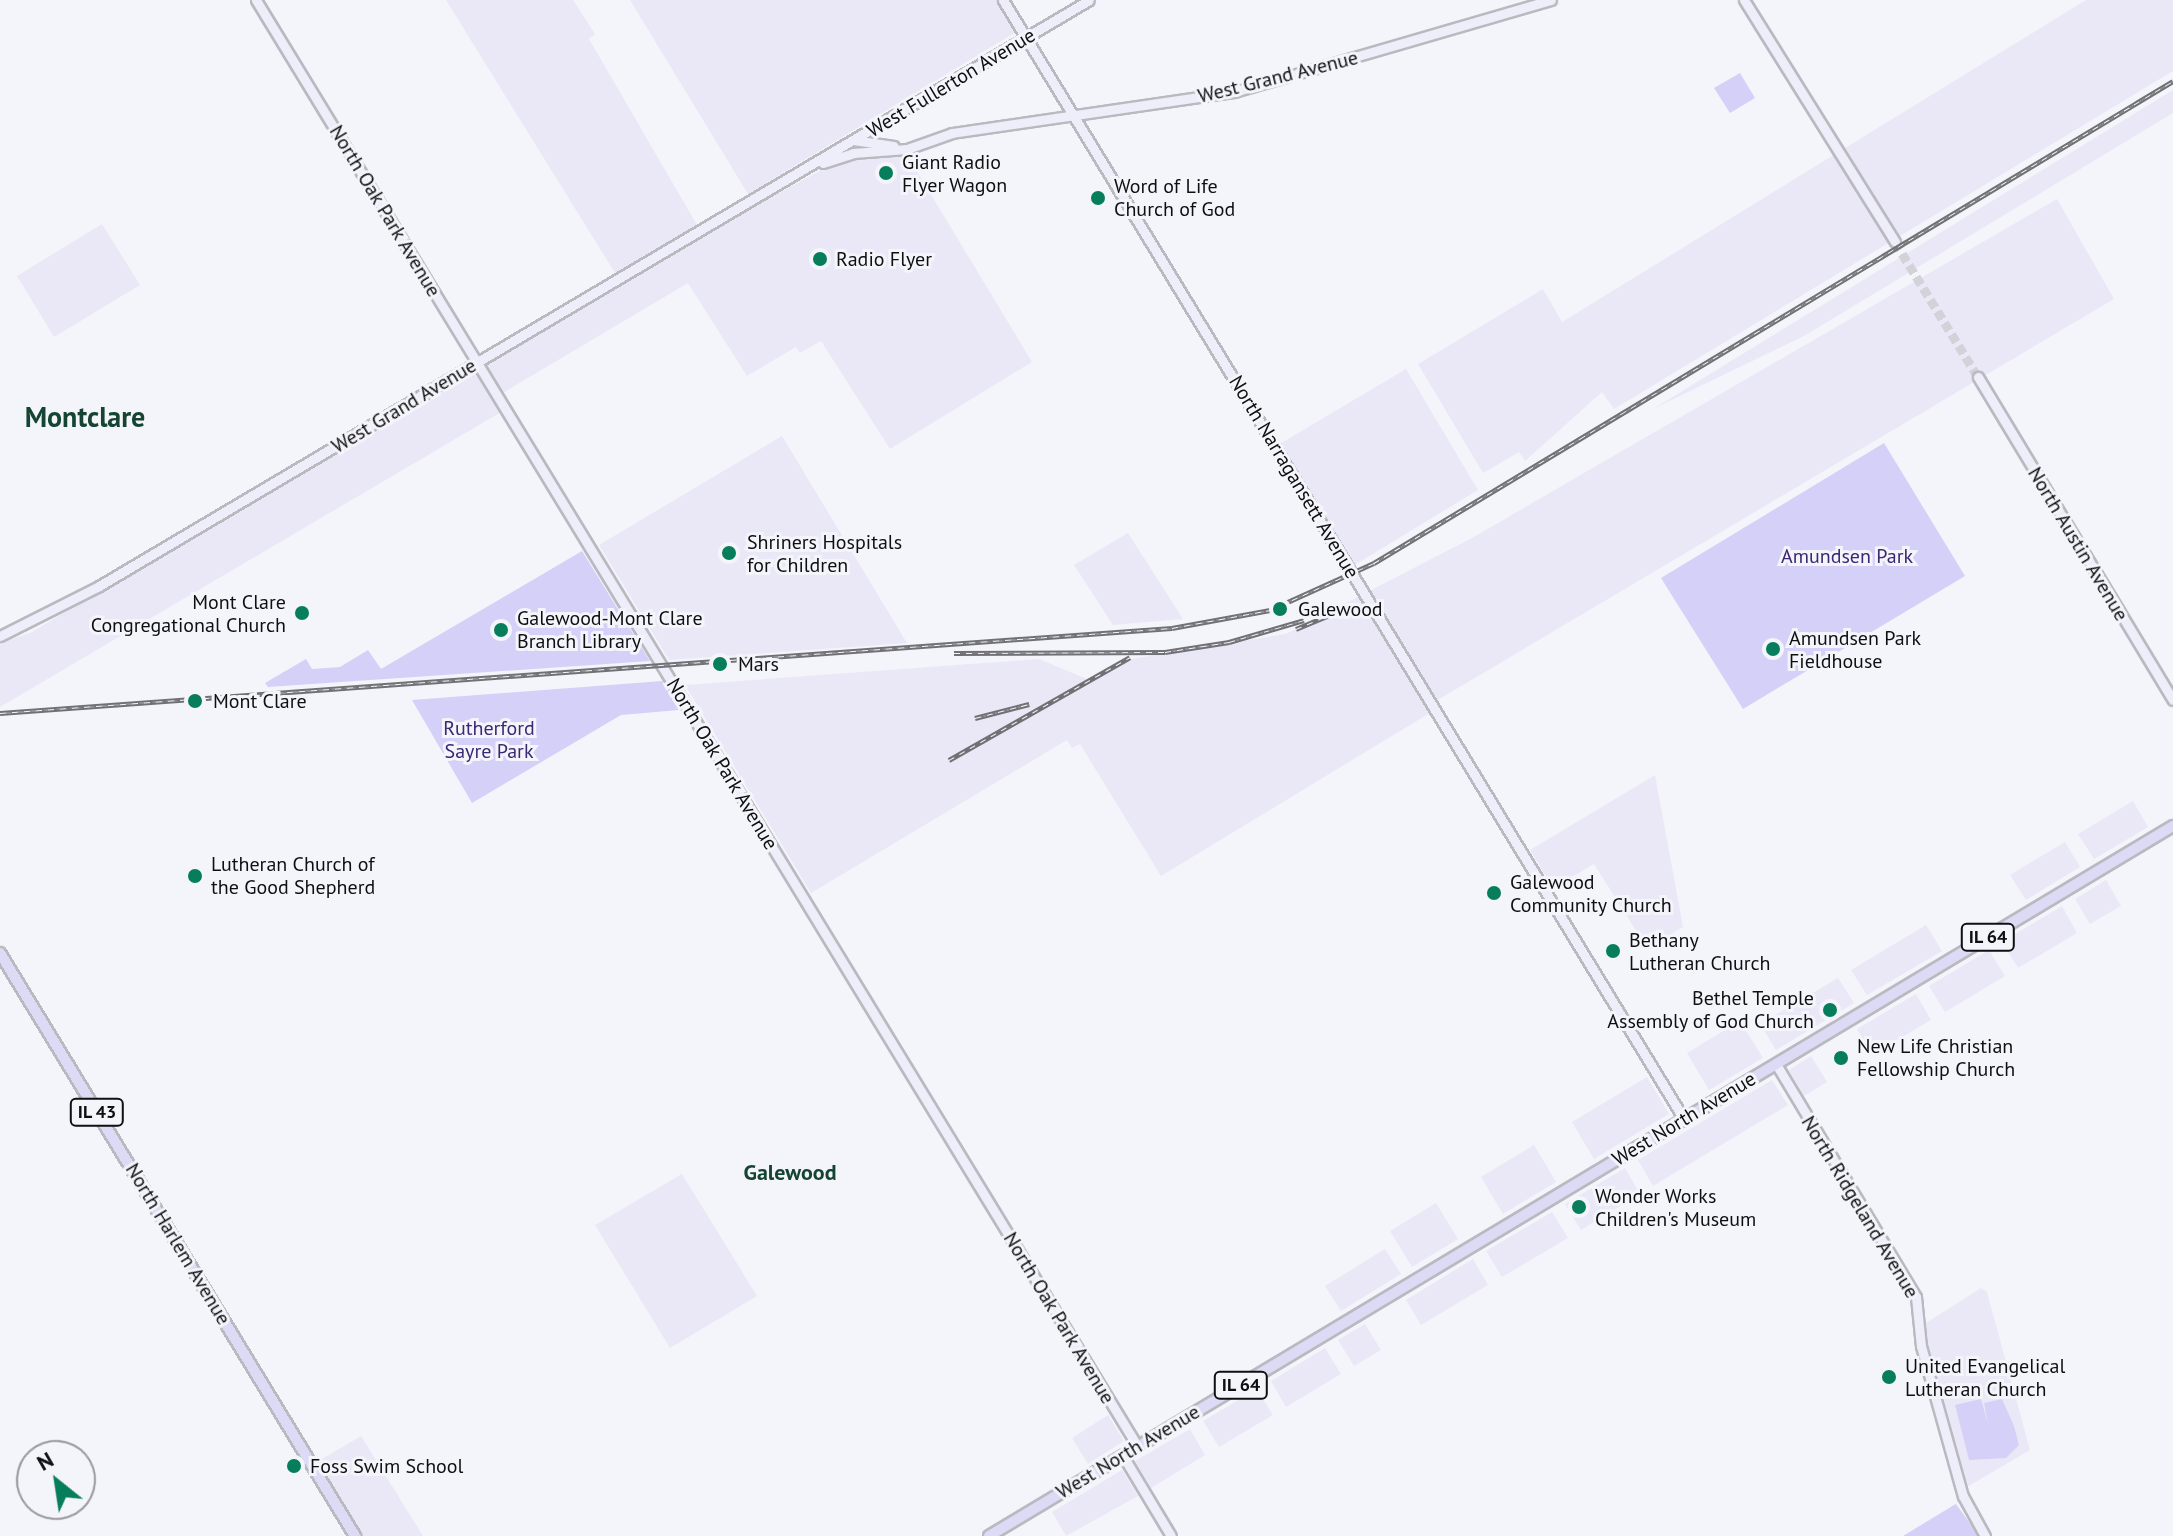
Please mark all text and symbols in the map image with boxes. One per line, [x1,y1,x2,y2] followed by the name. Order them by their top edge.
[862,23,1040,143] street label: West Fullerton Avenue
[1195,45,1361,109] street label: West Grand Avenue
[324,120,446,302] street label: North Oak Park Avenue
[902,150,1008,197] place label: Giant Radio Flyer Wagon
[877,164,895,182] marker: Giant Radio Flyer Wagon
[1114,174,1235,221] place label: Word of Life Church of God
[1089,189,1107,207] marker: Word of Life Church of God
[836,247,932,271] place label: Radio Flyer
[811,250,829,268] marker: Radio Flyer
[327,353,481,459] street label: West Grand Avenue
[1224,371,1364,583] street label: North Narragansett Avenue
[25,400,145,434] district label: Montclare
[2022,462,2134,626] street label: North Austin Avenue
[747,530,902,577] place label: Shriners Hospitals for Children
[718,542,740,564] marker: Shriners Hospitals for Children
[1781,544,1913,568] park label: Amundsen Park
[91,590,286,637] place label: Mont Clare Congregational Church
[1298,597,1383,621] place label: Galewood
[1269,598,1291,620] marker: Galewood
[293,604,311,622] marker: Mont Clare Congregational Church
[517,606,703,653] place label: Galewood-Mont Clare Branch Library
[492,621,510,639] marker: Galewood-Mont Clare Branch Library
[1789,626,1921,673] place label: Amundsen Park Fieldhouse
[1764,640,1782,658] marker: Amundsen Park Fieldhouse
[738,652,779,676] place label: Mars
[709,653,731,675] marker: Mars
[661,673,783,855] street label: North Oak Park Avenue
[213,689,307,713] place label: Mont Clare
[184,690,206,712] marker: Mont Clare
[443,716,535,763] park label: Rutherford Sayre Park
[211,852,375,899] place label: Lutheran Church of the Good Shepherd
[186,867,204,885] marker: Lutheran Church of the Good Shepherd
[1510,870,1672,917] place label: Galewood Community Church
[1485,884,1503,902] marker: Galewood Community Church
[1960,923,2016,951] road number: IL 64
[1629,928,1770,975] place label: Bethany Lutheran Church
[1604,942,1622,960] marker: Bethany Lutheran Church
[1607,986,1814,1033] place label: Bethel Temple Assembly of God Church
[1821,1001,1839,1019] marker: Bethel Temple Assembly of God Church
[1857,1034,2015,1081] place label: New Life Christian Fellowship Church
[1832,1049,1850,1067] marker: New Life Christian Fellowship Church
[1608,1067,1760,1171] street label: West North Avenue
[69,1098,125,1126] road number: IL 43
[1796,1111,1924,1303] street label: North Ridgeland Avenue
[120,1159,236,1329] street label: North Harlem Avenue
[744,1160,836,1186] district label: Galewood
[1595,1184,1756,1231] place label: Wonder Works Children's Museum
[1570,1198,1588,1216] marker: Wonder Works Children's Museum
[998,1227,1120,1409] street label: North Oak Park Avenue
[1905,1354,2065,1401] place label: United Evangelical Lutheran Church
[1880,1368,1898,1386] marker: United Evangelical Lutheran Church
[1213,1371,1269,1399] road number: IL 64
[1052,1400,1204,1504] street label: West North Avenue
[16,1440,96,1520] north arrow
[32,1445,58,1477] text: N
[310,1454,463,1478] place label: Foss Swim School
[285,1457,303,1475] marker: Foss Swim School

